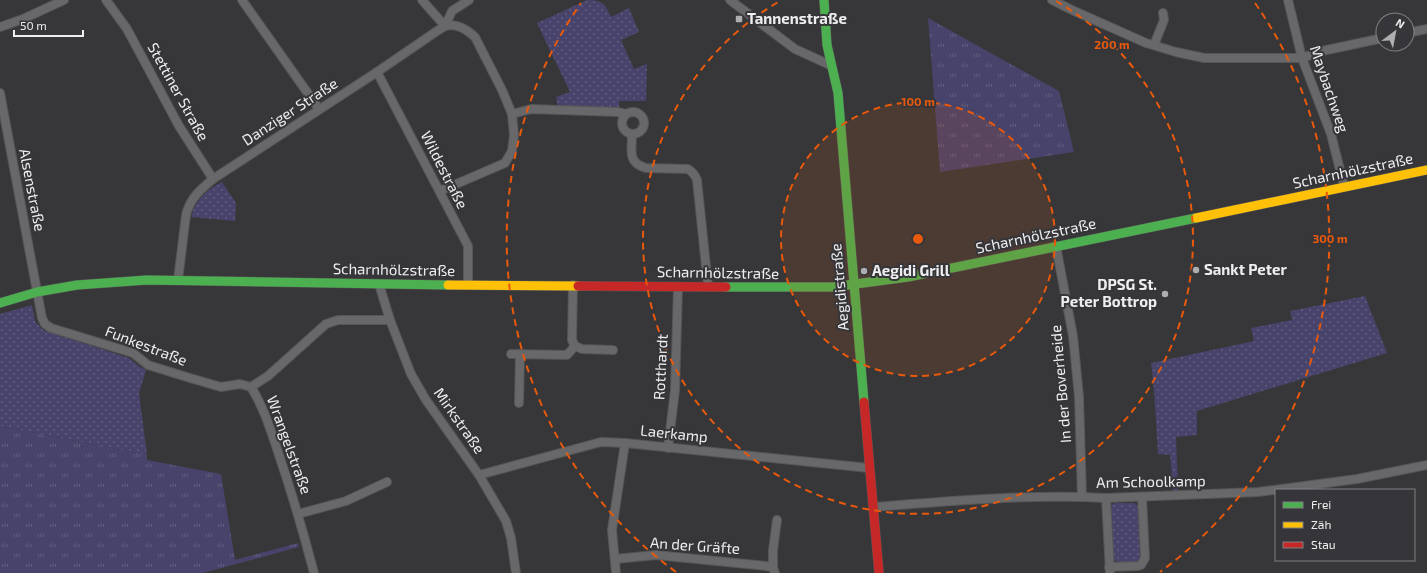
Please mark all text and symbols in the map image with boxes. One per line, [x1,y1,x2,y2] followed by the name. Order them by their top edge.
[747,9,847,27] place label: Tannenstraße
[14,12,83,38] scale bar
[1375,12,1415,52] north arrow
[734,14,744,24] marker: Tannenstraße
[1394,15,1407,31] text: N
[20,18,47,32] text: 50 m
[1094,37,1130,51] text: 200 m
[144,39,213,144] street label: Stettiner Straße
[1307,43,1353,135] street label: Maybachweg
[238,74,341,149] street label: Danziger Straße
[901,94,935,108] text: 100 m
[418,128,472,211] street label: Wildestraße
[16,147,50,233] street label: Alsenstraße
[1291,148,1415,192] street label: Scharnhölzstraße
[974,213,1098,257] street label: Scharnhölzstraße
[1312,231,1348,245] text: 300 m
[911,232,925,246] centre of rings
[826,243,852,331] street label: Aegidistraße
[333,259,455,279] street label: Scharnhölzstraße
[1204,260,1287,278] place label: Sankt Peter
[872,261,950,279] place label: Aegidi Grill
[657,262,779,282] street label: Scharnhölzstraße
[1191,265,1201,275] marker: Sankt Peter
[859,266,869,276] marker: Aegidi Grill
[1061,275,1157,310] place label: DPSG St. Peter Bottrop
[1160,289,1170,299] marker: DPSG St. Peter Bottrop
[103,321,190,369] street label: Funkestraße
[1046,324,1074,444] street label: In der Boverheide
[649,333,671,401] street label: Rotthardt
[431,384,489,457] street label: Mirkstraße
[264,393,316,496] street label: Wrangelstraße
[639,421,709,445] street label: Laerkamp
[1096,471,1206,491] street label: Am Schoolkamp
[1275,489,1415,561] legend
[1311,497,1331,511] text: Frei
[1311,517,1331,531] text: Zäh
[649,533,741,557] street label: An der Gräfte
[1311,537,1336,551] text: Stau

